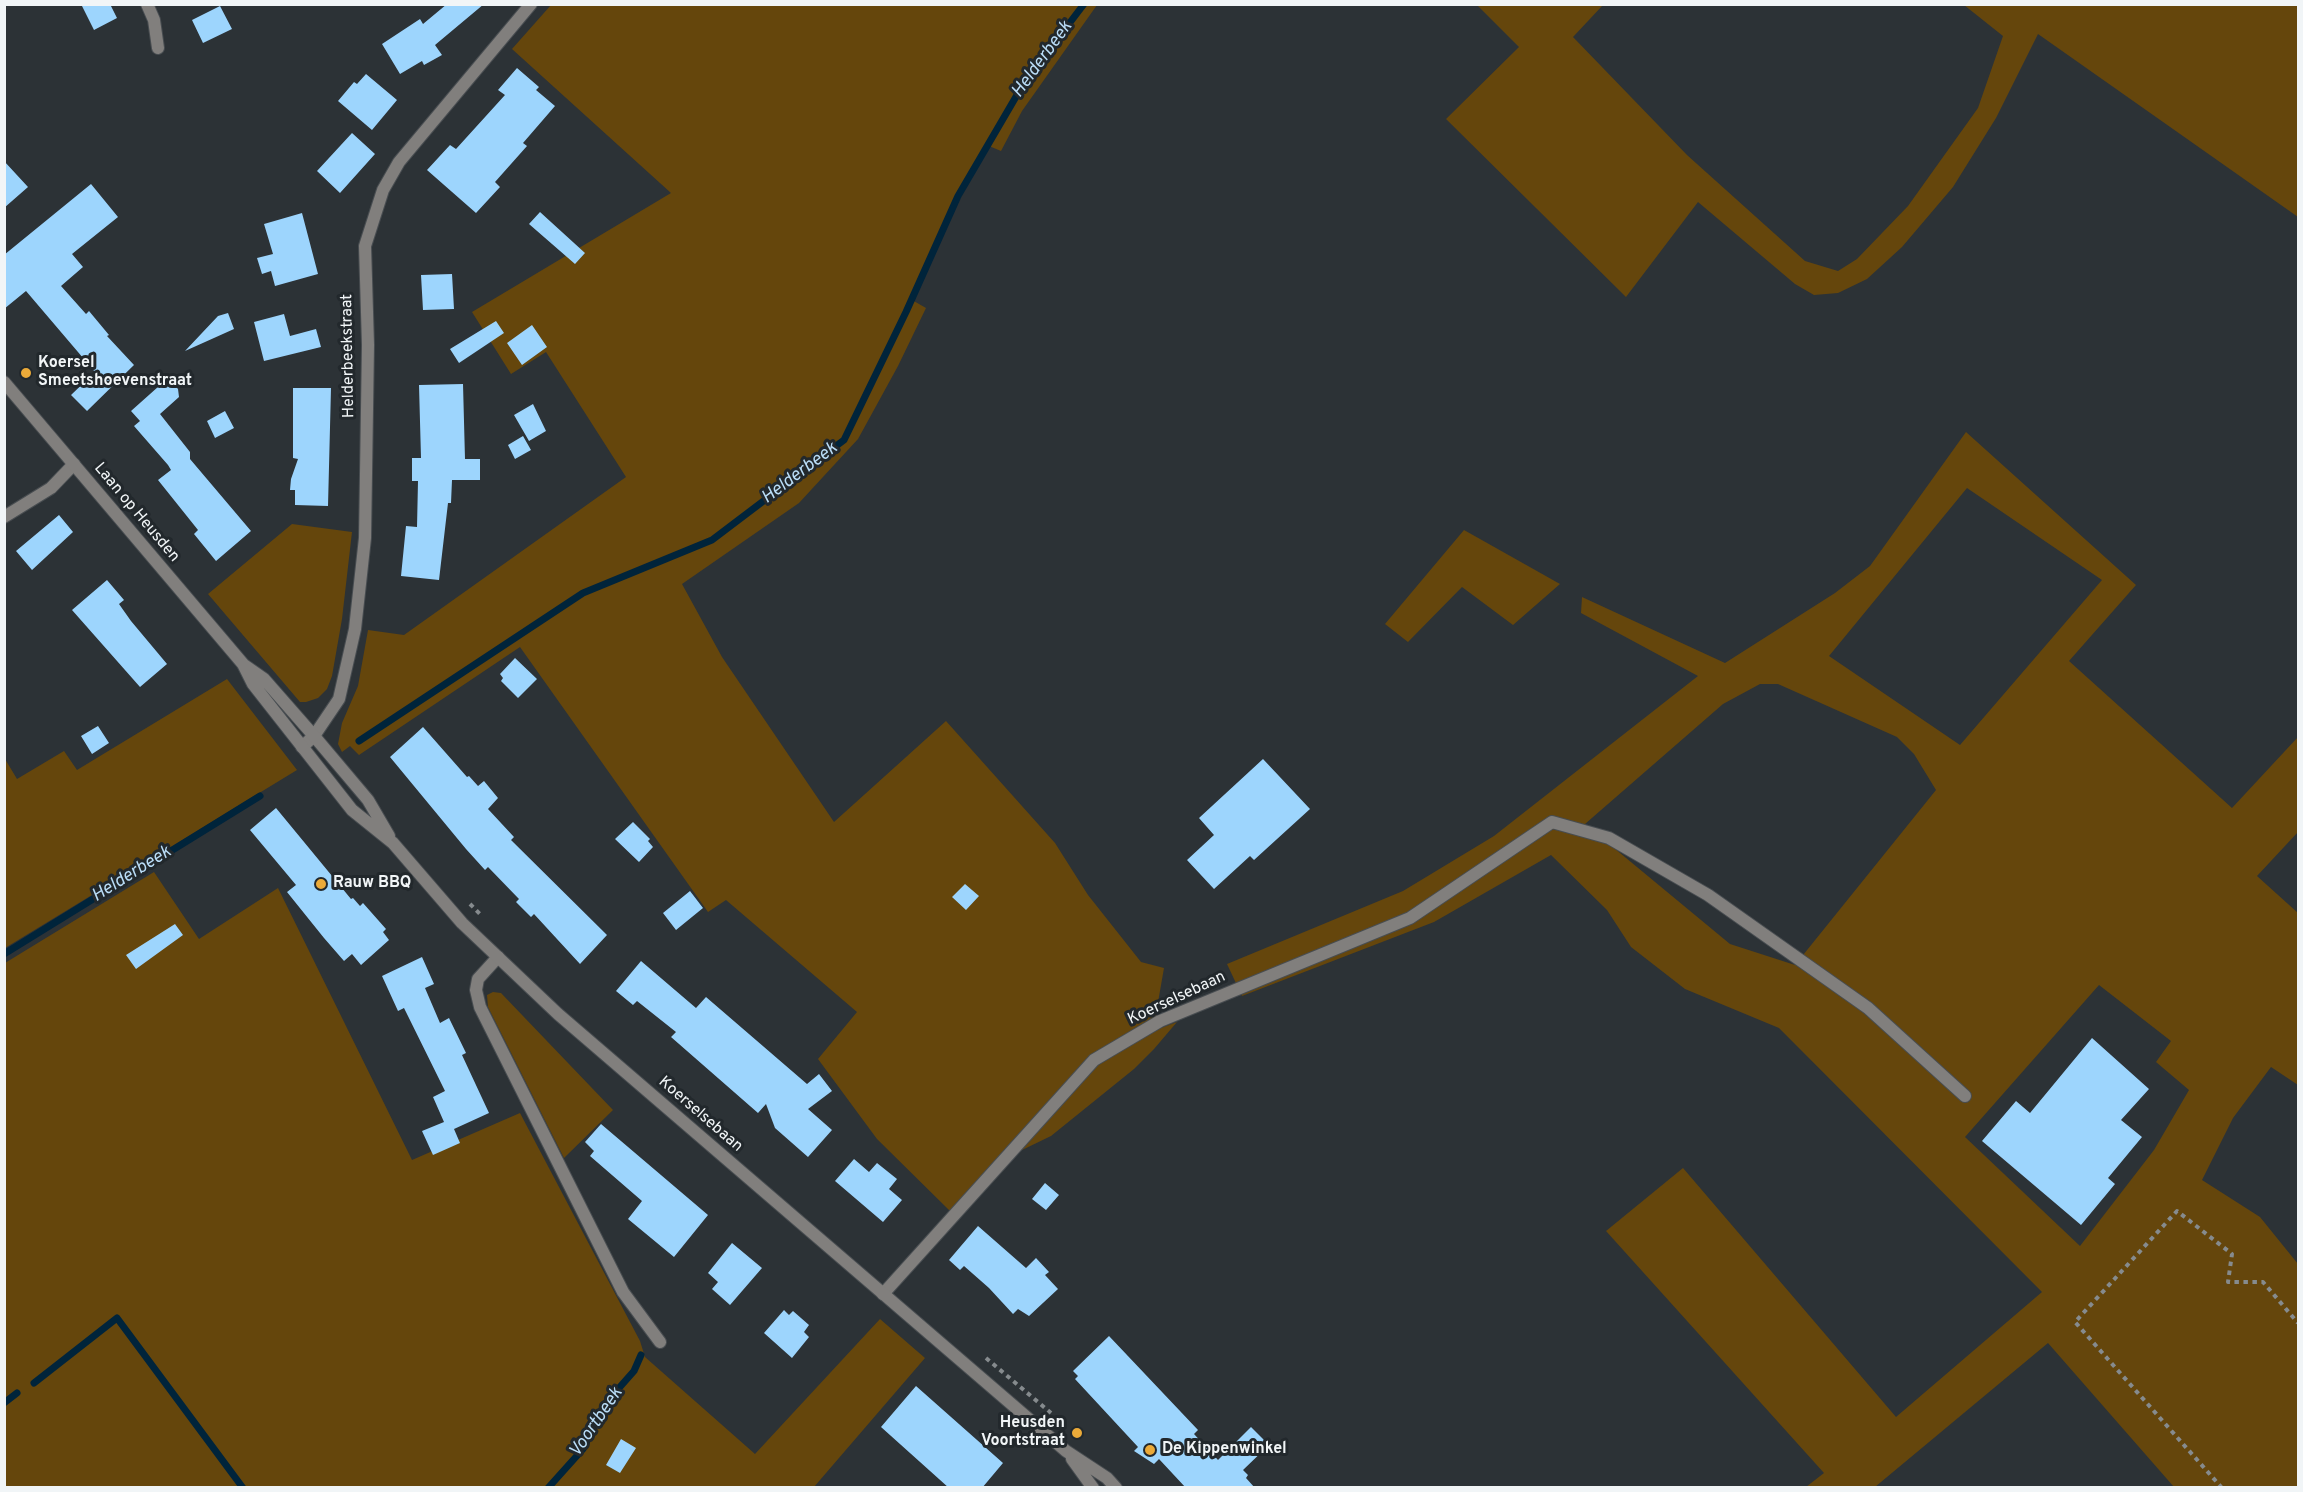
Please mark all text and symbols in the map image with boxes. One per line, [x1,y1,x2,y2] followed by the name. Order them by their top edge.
[1008,17,1078,103] water label: Helderbeek
[338,294,360,418] street label: Helderbeekstraat
[38,354,192,392] place label: Koersel Smeetshoevenstraat
[19,366,33,380] marker: Koersel Smeetshoevenstraat
[758,438,842,510] water label: Helderbeek
[89,460,183,566] street label: Laan op Heusden
[88,842,176,908] water label: Helderbeek
[333,874,411,894] place label: Rauw BBQ
[314,877,328,891] marker: Rauw BBQ
[1125,968,1229,1030] street label: Koerselsebaan
[654,1073,746,1157] street label: Koerselsebaan
[566,1384,628,1462] water label: Voortbeek
[981,1414,1065,1452] place label: Heusden Voortstraat
[1070,1426,1084,1440] marker: Heusden Voortstraat
[1162,1440,1287,1460] place label: De Kippenwinkel
[1143,1443,1157,1457] marker: De Kippenwinkel

